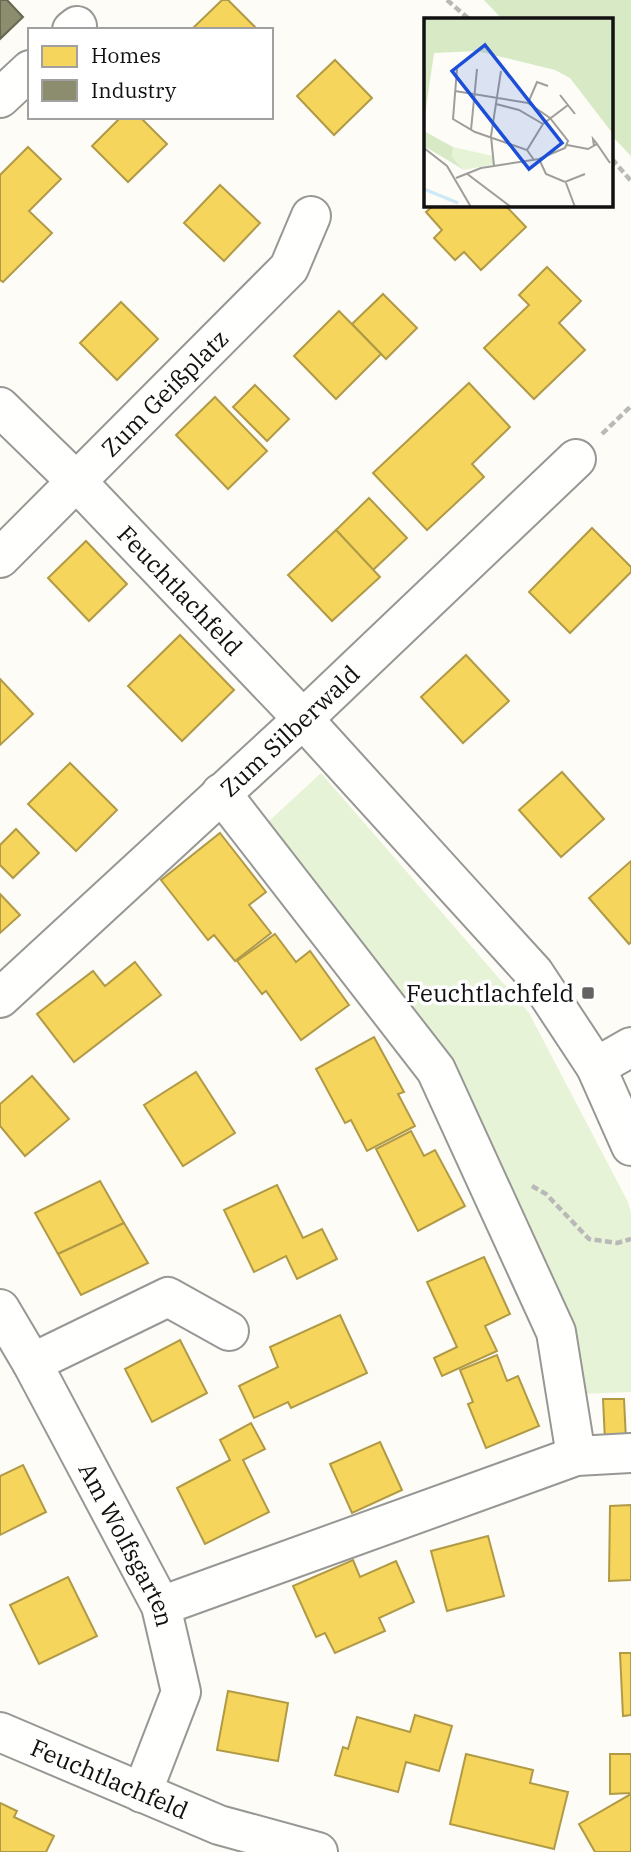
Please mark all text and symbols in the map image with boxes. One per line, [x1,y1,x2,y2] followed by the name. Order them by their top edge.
[424,18,614,206] inset map
[28,28,273,119] legend
[91,41,161,69] text: Homes
[91,76,177,104] text: Industry
[94,322,235,463] street label: Zum Geißplatz
[111,518,250,662] street label: Feuchtlachfeld
[213,658,366,804] street label: Zum Silberwald
[406,977,574,1009] place label: Feuchtlachfeld
[580,985,596,1001] marker: Feuchtlachfeld
[72,1457,181,1630] street label: Am Wolfsgarten
[26,1731,193,1826] street label: Feuchtlachfeld

